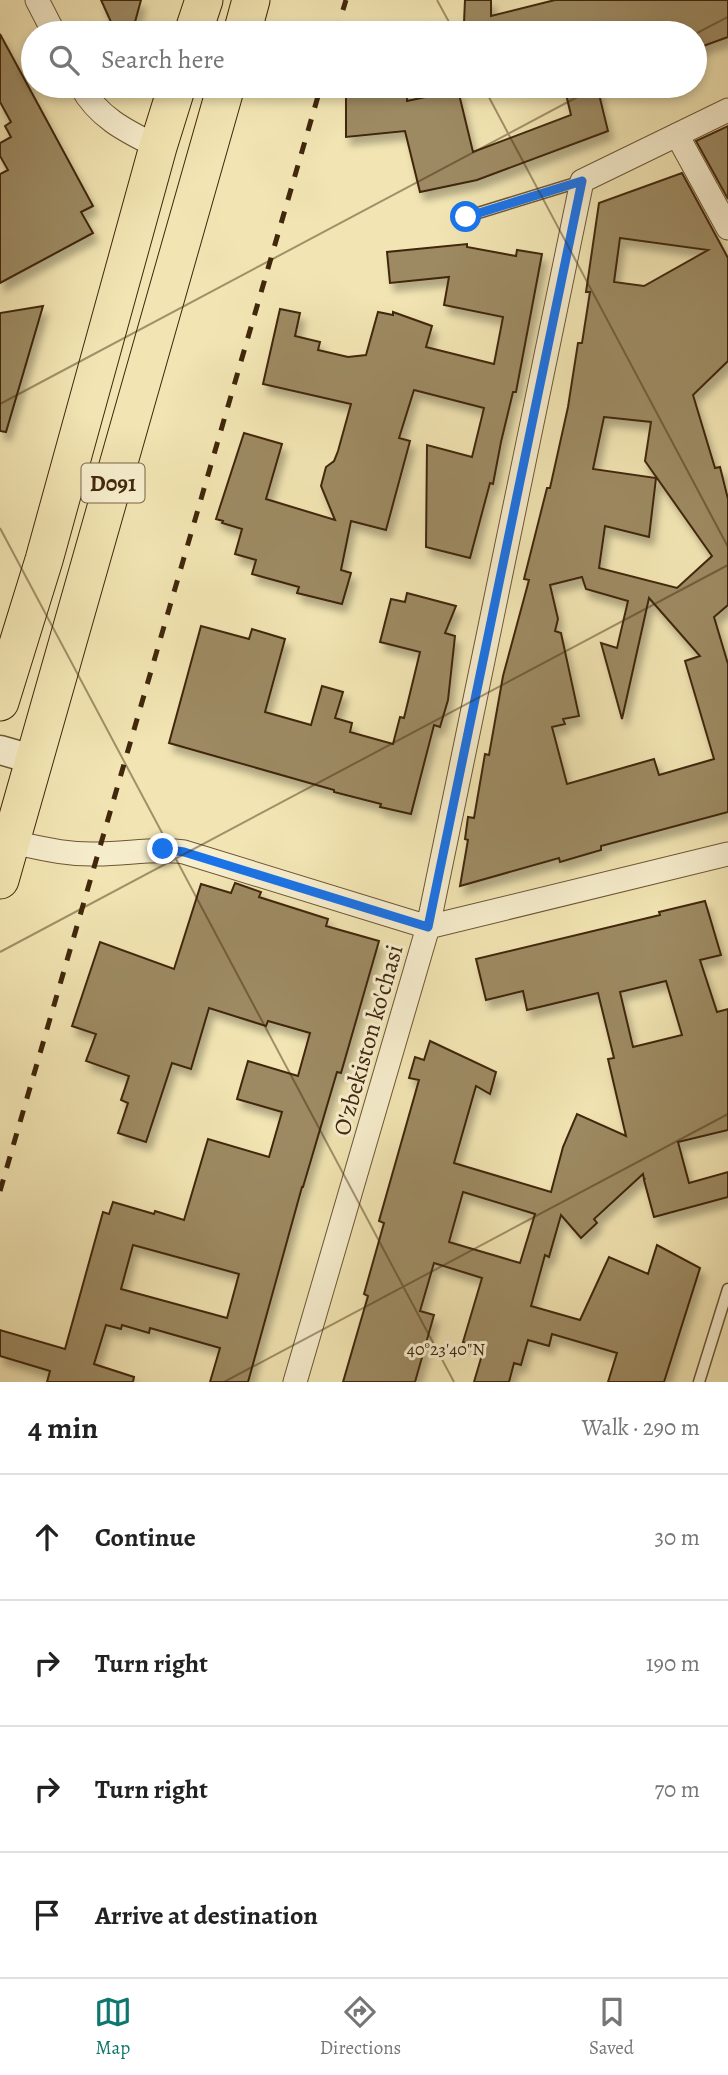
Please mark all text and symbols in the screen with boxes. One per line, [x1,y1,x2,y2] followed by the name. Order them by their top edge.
[21,21,707,98] search box
[45,41,83,79] icon: search
[101,42,225,77] text: Search here
[450,201,481,232] route start
[82,463,144,503] road number: D091
[147,833,178,864] route end
[325,941,411,1139] street label: O'zbekiston ko'chasi
[407,1337,485,1361] text: 40°23'40"N
[28,1408,98,1448] text: 4 min
[582,1412,700,1443] text: Walk · 290 m
[28,1518,66,1556] icon: ahead
[95,1520,196,1555] text: Continue
[654,1522,700,1553] text: 30 m
[28,1644,66,1682] icon: right
[95,1646,208,1681] text: Turn right
[646,1648,700,1679] text: 190 m
[28,1770,66,1808] icon: right
[95,1772,208,1807] text: Turn right
[654,1774,700,1805] text: 70 m
[28,1896,66,1934] icon: arrive
[95,1898,318,1933] text: Arrive at destination
[94,1993,132,2061] tab: Map
[320,1993,401,2061] tab: Directions
[589,1993,634,2061] tab: Saved

